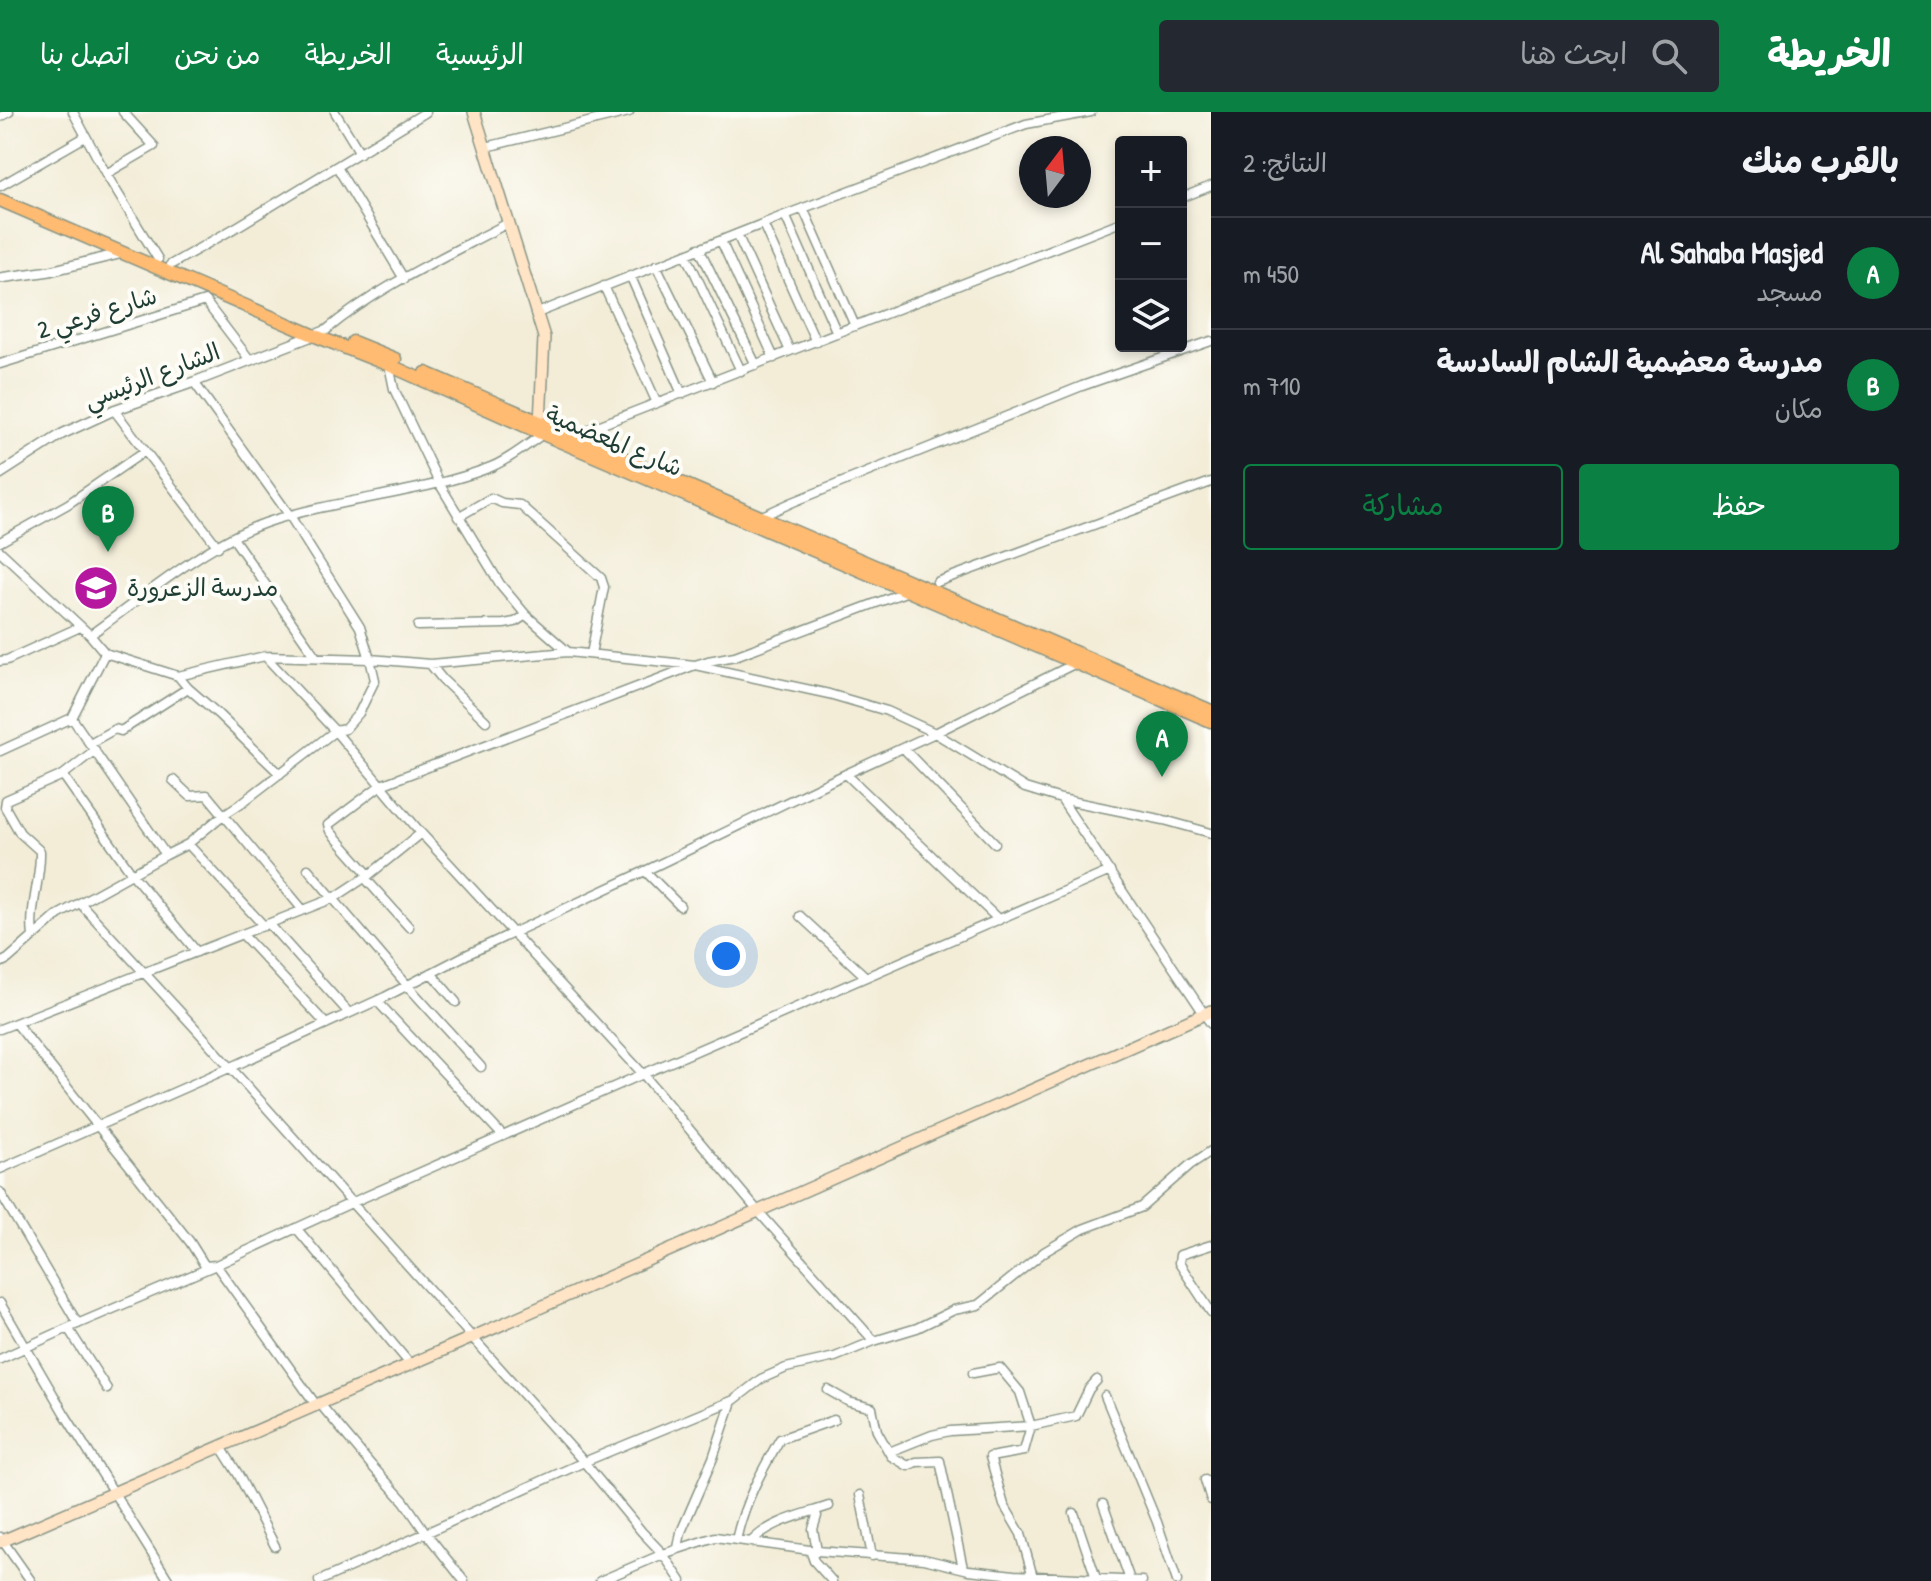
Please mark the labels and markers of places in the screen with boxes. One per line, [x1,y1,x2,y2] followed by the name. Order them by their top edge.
[82,486,134,552] pin: B
[72,564,120,612] school or university icon: مدرسة الزعرورة
[127,571,278,603] place label: مدرسة الزعرورة
[1136,711,1188,777] pin: A

